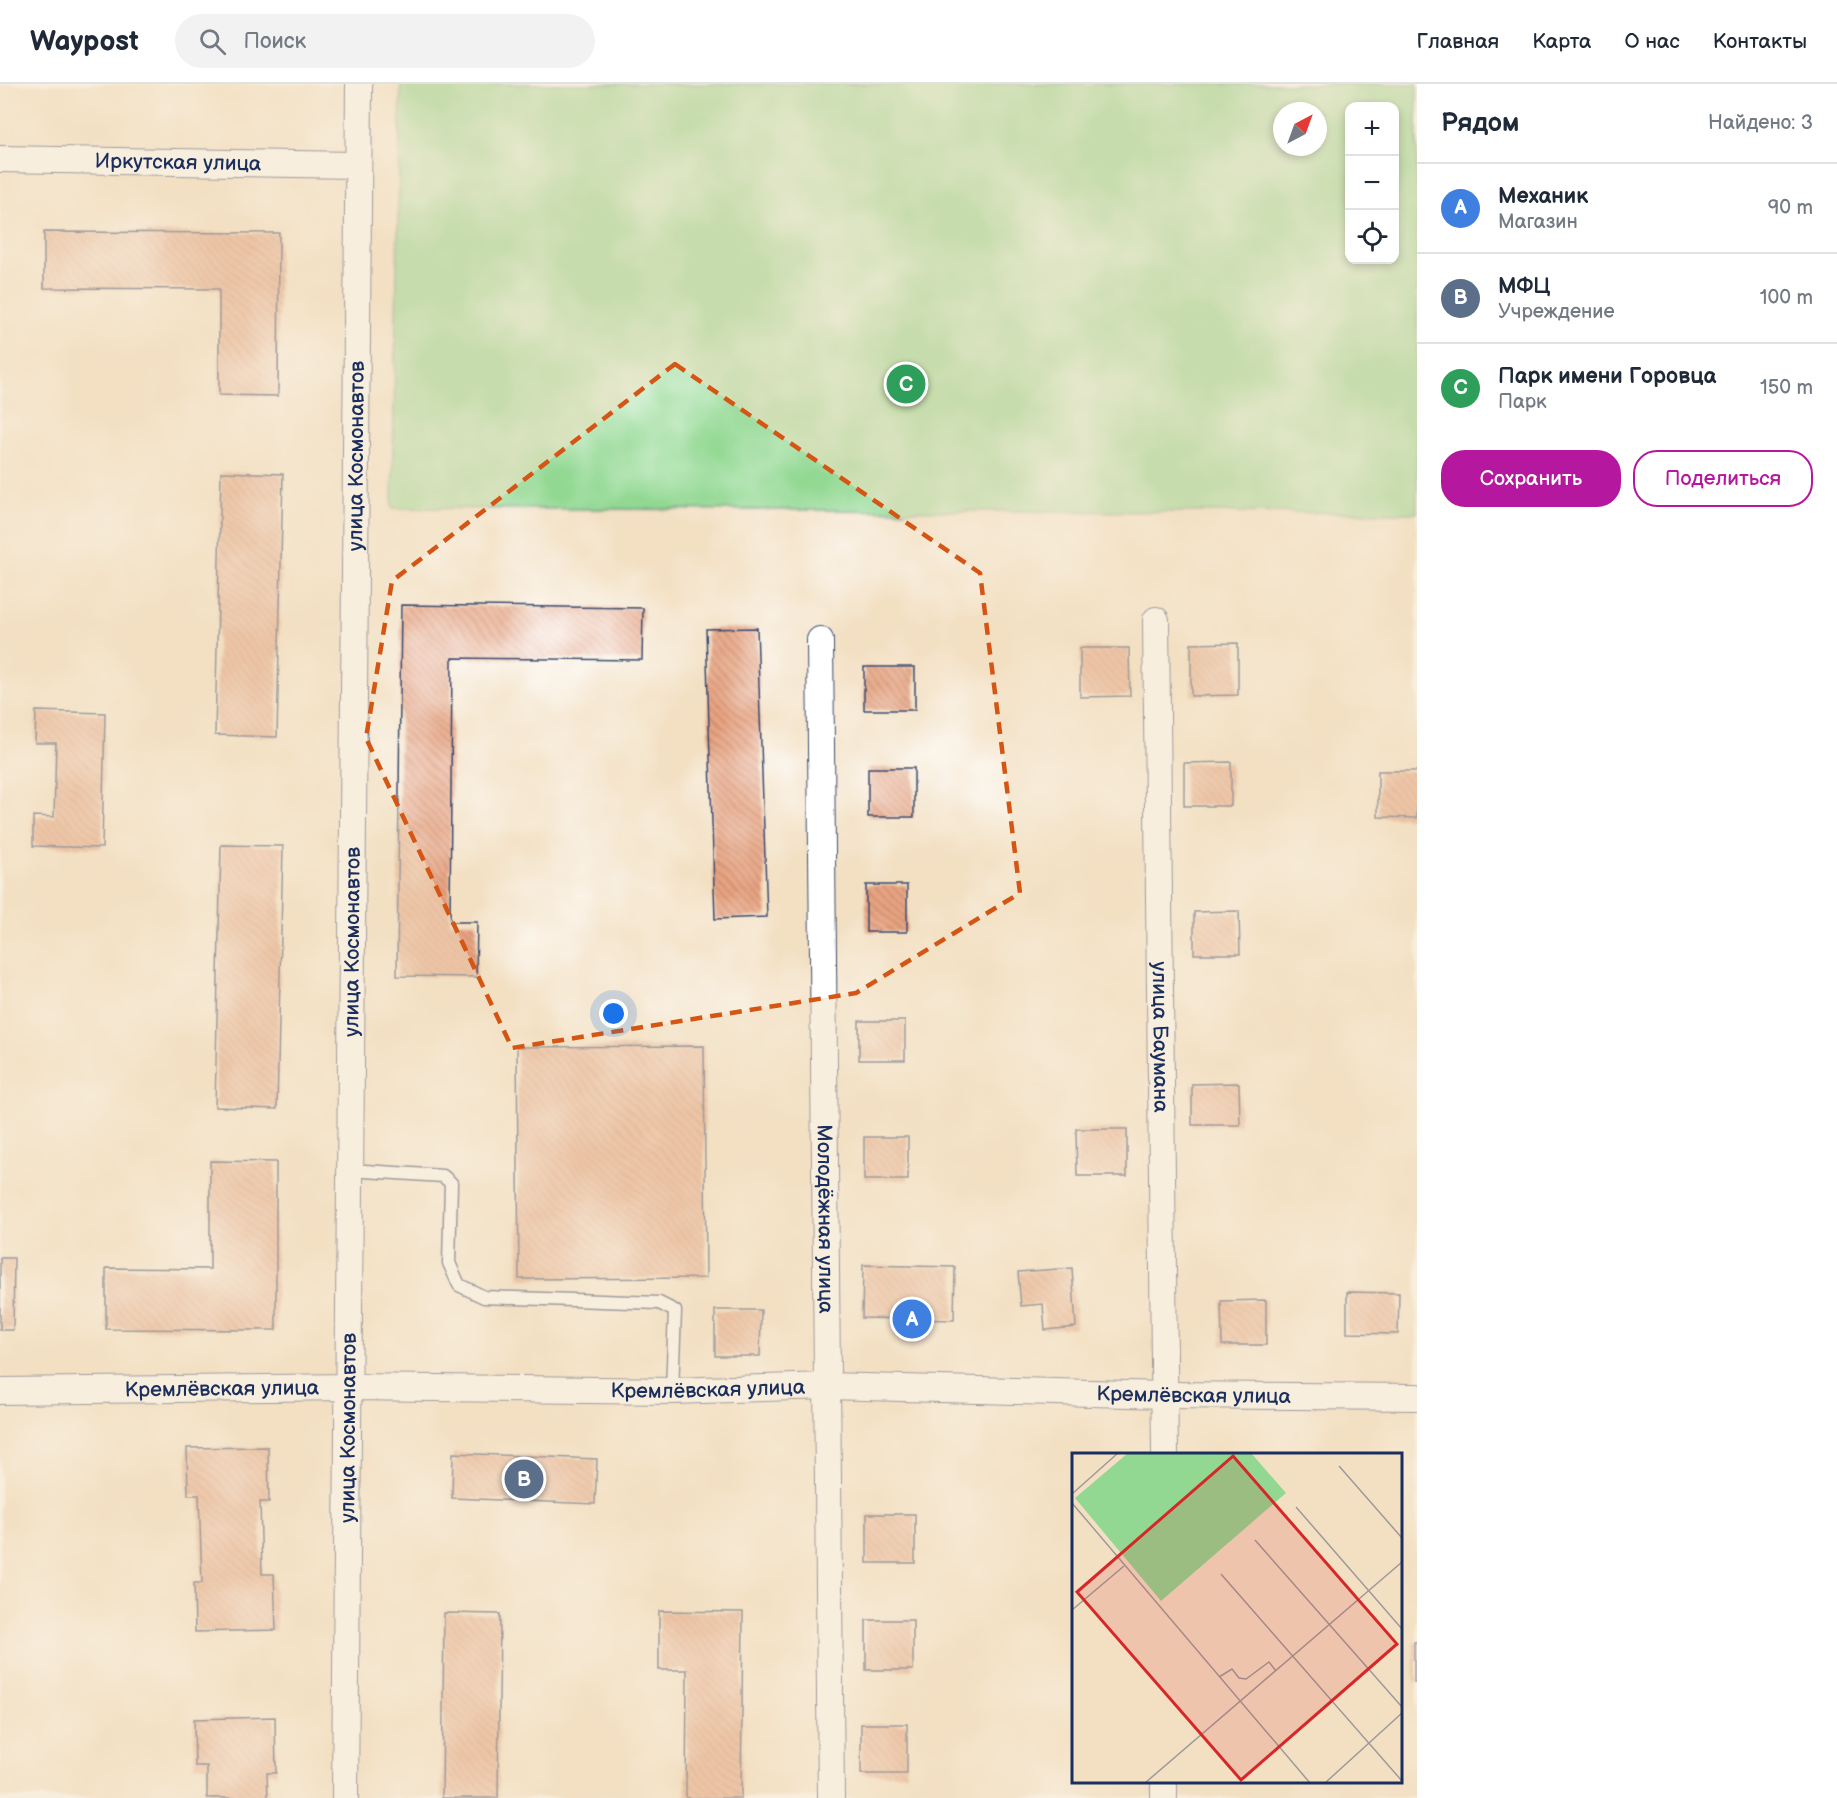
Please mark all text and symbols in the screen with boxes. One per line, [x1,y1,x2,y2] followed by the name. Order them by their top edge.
[175,14,595,68] search box
[30,25,139,58] text: Waypost
[196,25,229,58] icon: search
[244,28,306,55] text: Поиск
[1416,29,1499,54] text: Главная
[1532,29,1591,54] text: Карта
[1624,29,1680,54] text: О нас
[1713,29,1807,54] text: Контакты
[1273,102,1327,156] north arrow
[1345,102,1399,264] map controls
[1345,102,1399,156] button: +
[1441,108,1519,139] text: Рядом
[1708,111,1813,135] text: Найдено: 3
[94,149,262,176] street label: Иркутская улица
[1345,156,1399,210] button: −
[1498,183,1588,210] text: Механик
[1454,196,1467,220] text: A
[1768,196,1813,220] text: 90 m
[1345,210,1399,264] button: locate
[1498,210,1578,234] text: Магазин
[1498,273,1551,300] text: МФЦ
[1453,286,1468,310] text: B
[1760,286,1813,310] text: 100 m
[1498,300,1615,324] text: Учреждение
[343,361,370,551] street label: улица Космонавтов
[886,362,926,406] pin: C
[1498,363,1716,390] text: Парк имени Горовца
[1453,376,1468,400] text: C
[1760,376,1813,400] text: 150 m
[1498,390,1547,414] text: Парк
[1441,450,1621,507] button: Сохранить
[1633,450,1813,507] button: Поделиться
[339,847,366,1037] street label: улица Космонавтов
[1147,961,1173,1113] street label: улица Баумана
[599,999,628,1028] your location
[812,1124,838,1314] street label: Молодёжная улица
[892,1296,932,1342] pin: A
[335,1333,362,1523] street label: улица Космонавтов
[125,1375,320,1403] street label: Кремлёвская улица
[611,1375,806,1404] street label: Кремлёвская улица
[1096,1381,1292,1409] street label: Кремлёвская улица
[1072,1453,1402,1783] inset map
[504,1456,544,1502] pin: B

